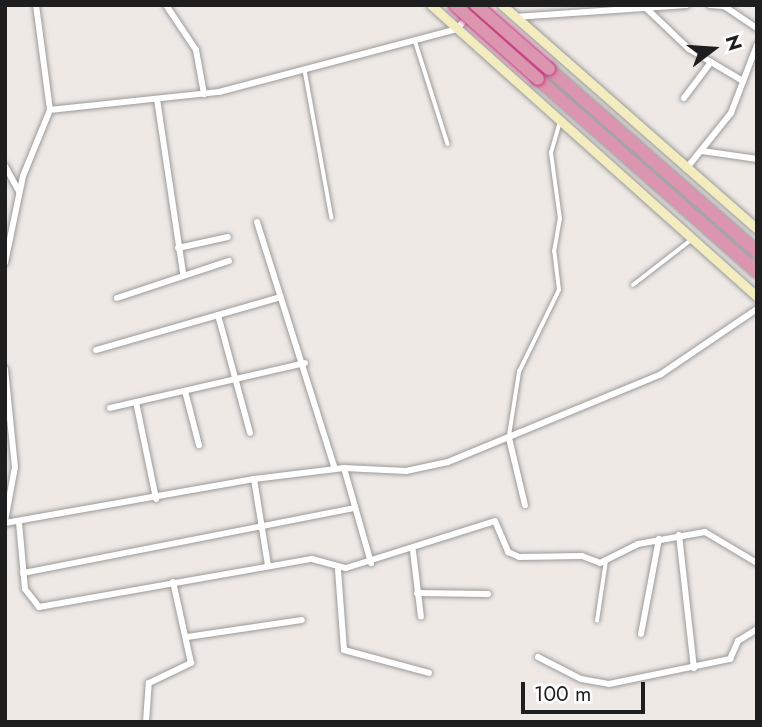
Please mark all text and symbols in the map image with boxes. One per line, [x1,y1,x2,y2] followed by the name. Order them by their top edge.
[678,14,748,84] north arrow
[718,32,749,54] text: N
[524,668,648,712] scale bar
[534,679,591,709] text: 100 m

